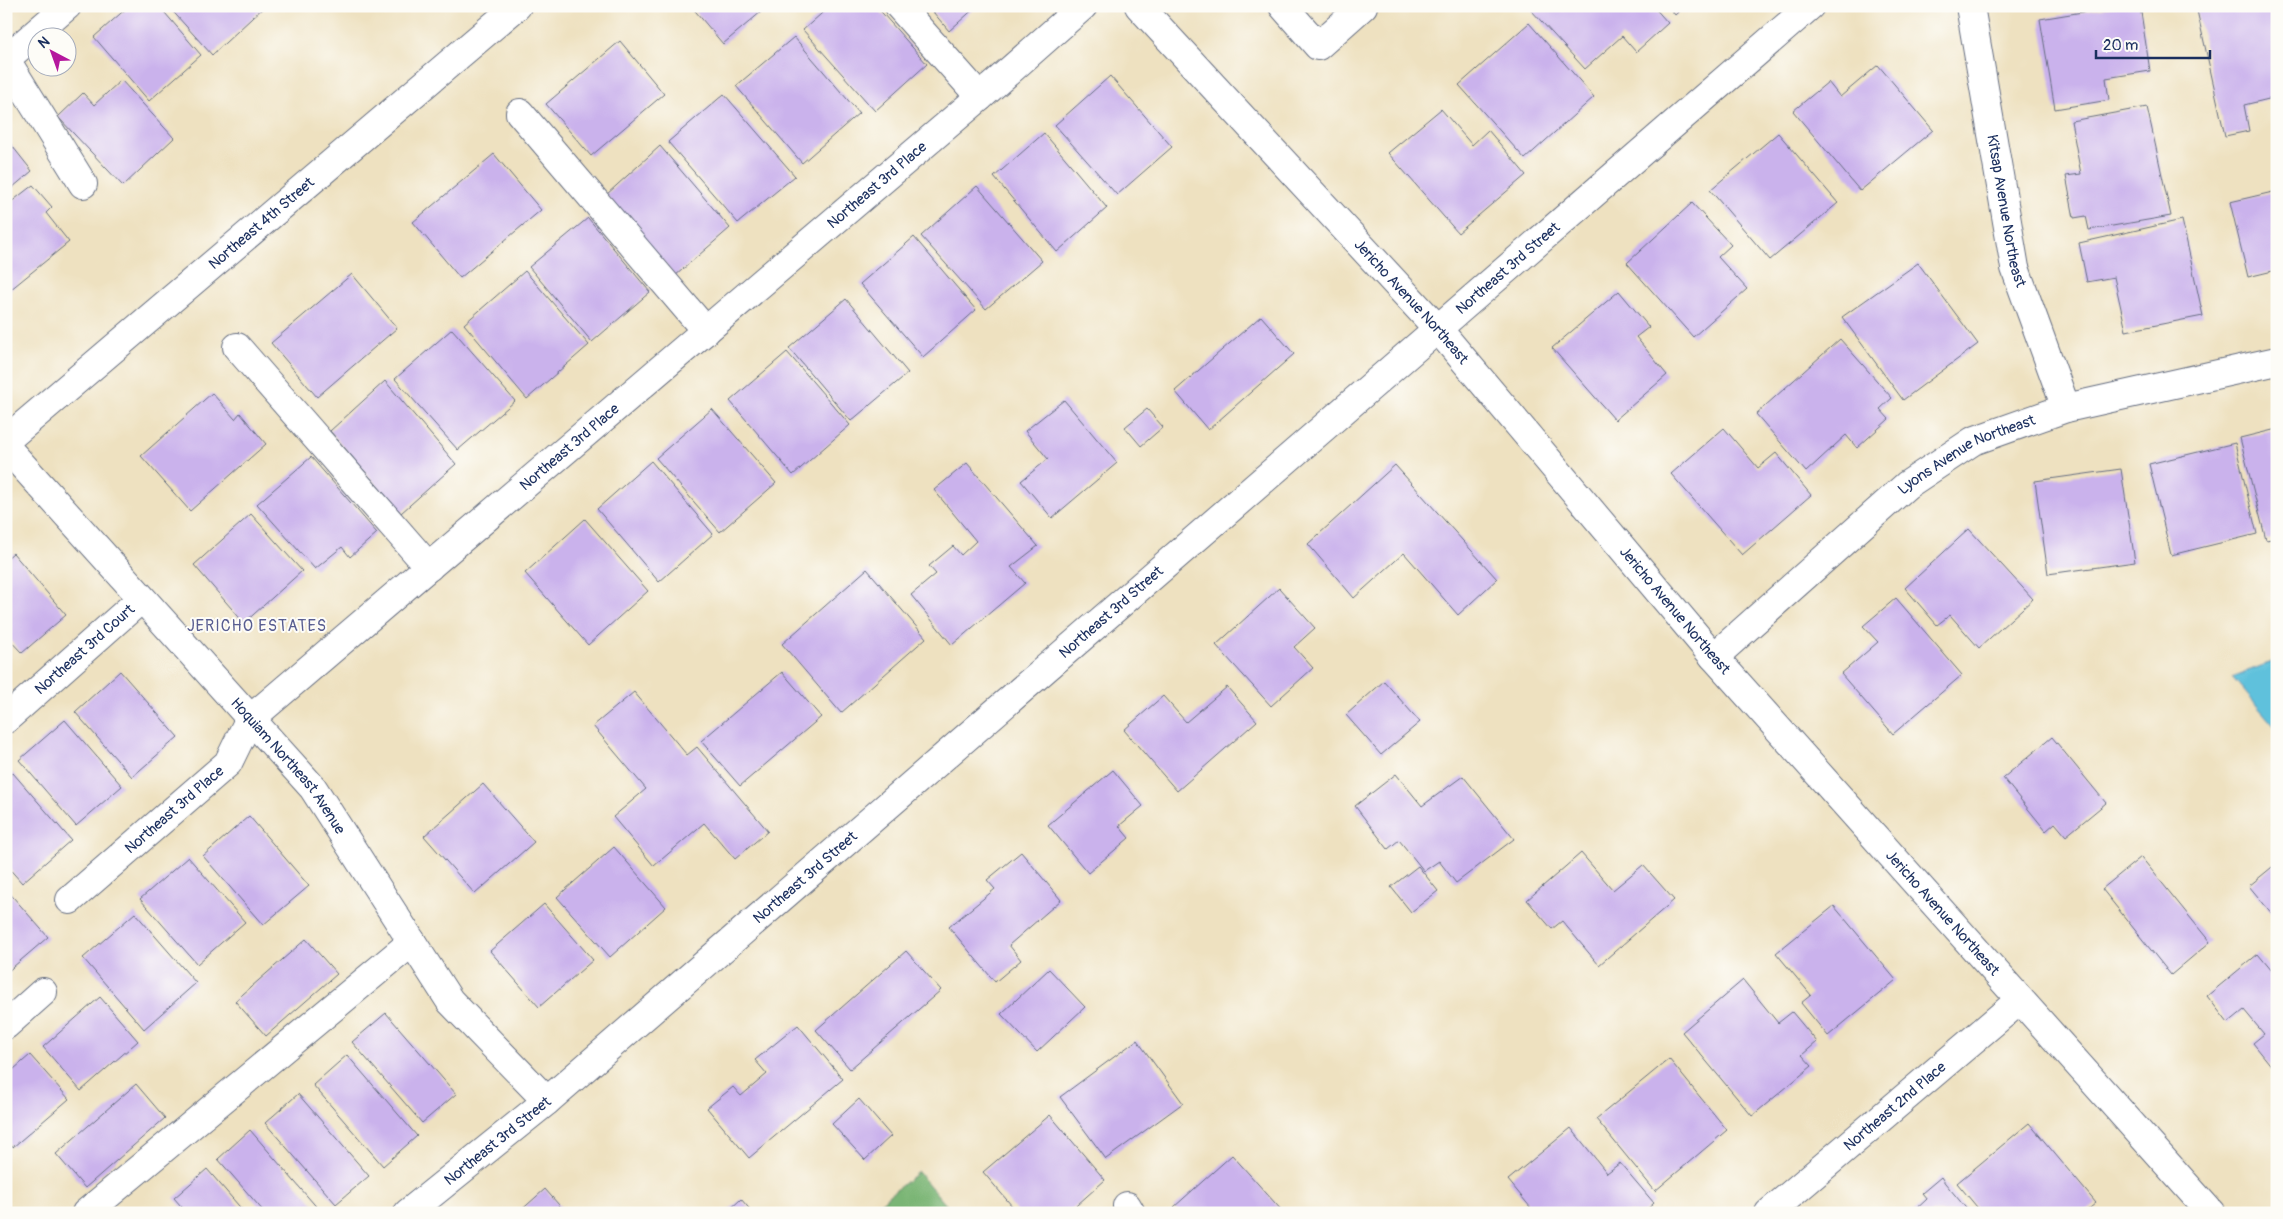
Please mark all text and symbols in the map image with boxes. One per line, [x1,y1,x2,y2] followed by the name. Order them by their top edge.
[28,28,78,78] north arrow
[2096,28,2209,60] scale bar
[35,33,53,52] text: N
[2103,36,2138,55] text: 20 m
[1983,133,2031,291] street label: Kitsap Avenue Northeast
[823,137,931,233] street label: Northeast 3rd Place
[205,172,319,273] street label: Northeast 4th Street
[1452,217,1564,318] street label: Northeast 3rd Street
[1350,235,1473,369] street label: Jericho Avenue Northeast
[516,399,624,495] street label: Northeast 3rd Place
[1893,410,2039,498] street label: Lyons Avenue Northeast
[1615,542,1735,679] street label: Jericho Avenue Northeast
[1055,561,1168,662] street label: Northeast 3rd Street
[31,599,139,699] street label: Northeast 3rd Court
[187,616,327,636] district label: JERICHO ESTATES
[227,693,350,838] street label: Hoquiam Northeast Avenue
[121,761,228,858] street label: Northeast 3rd Place
[749,826,862,928] street label: Northeast 3rd Street
[1882,846,2004,980] street label: Jericho Avenue Northeast
[1840,1057,1950,1155] street label: Northeast 2nd Place
[440,1091,556,1190] street label: Northeast 3rd Street

